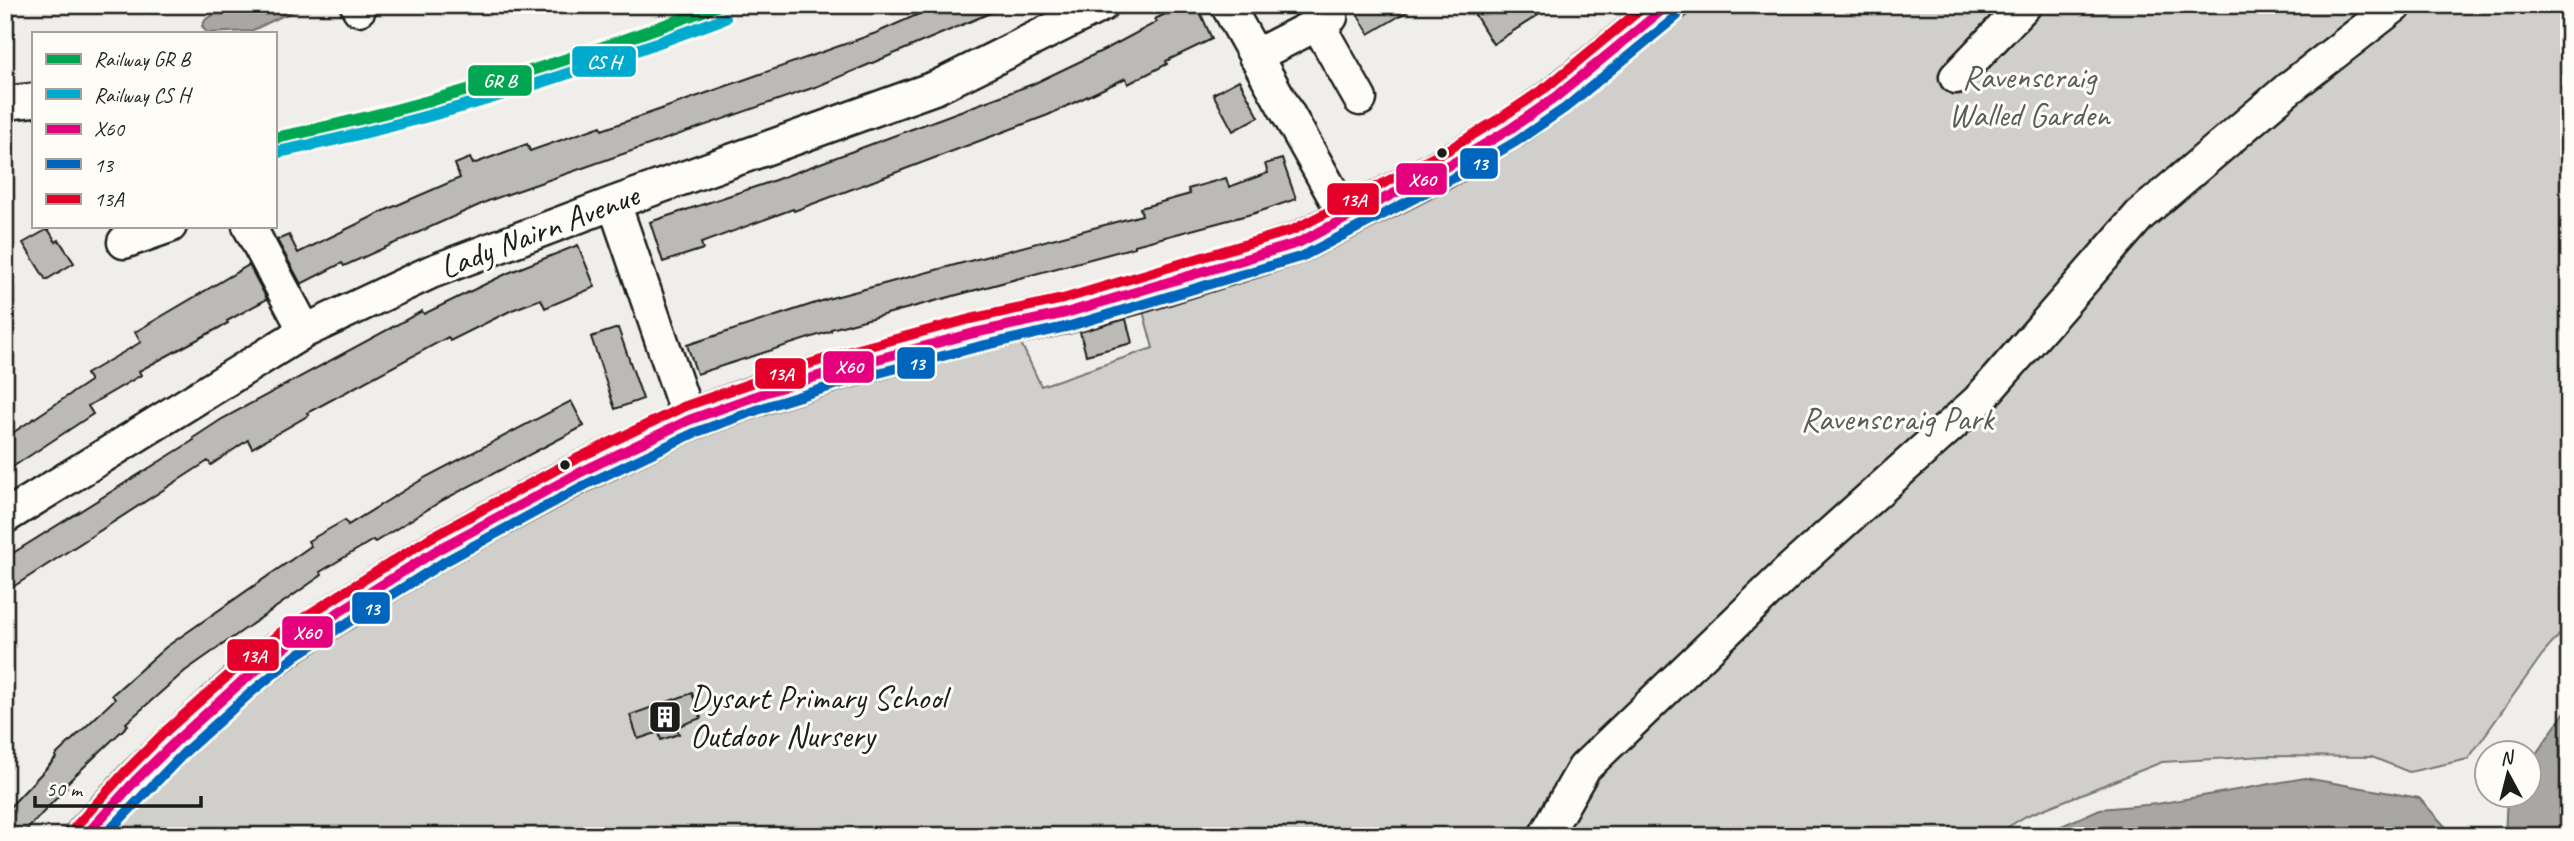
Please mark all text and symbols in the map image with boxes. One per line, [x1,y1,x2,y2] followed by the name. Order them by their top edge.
[32,32,276,228] legend
[571,45,637,78] line badge: CS H
[94,46,192,72] text: Railway GR B
[587,50,625,74] text: CS H
[1948,56,2112,136] park label: Ravenscraig Walled Garden
[467,64,533,97] line badge: GR B
[483,69,519,93] text: GR B
[94,82,193,108] text: Railway CS H
[94,116,125,142] text: X60
[1435,146,1449,160] unlabelled marker
[1459,147,1499,180] line badge: 13
[94,152,114,178] text: 13
[1470,152,1490,176] text: 13
[1395,162,1448,196] line badge: X60
[1408,168,1438,192] text: X60
[434,173,646,288] street label: Lady Nairn Avenue
[1326,182,1380,216] line badge: 13A
[94,186,125,212] text: 13A
[1340,188,1368,212] text: 13A
[896,346,936,380] line badge: 13
[822,350,875,384] line badge: X60
[907,352,927,376] text: 13
[835,355,865,379] text: X60
[754,357,807,390] line badge: 13A
[767,362,795,386] text: 13A
[1801,398,1995,440] park label: Ravenscraig Park
[558,458,572,472] unlabelled marker
[351,591,391,625] line badge: 13
[362,597,382,621] text: 13
[281,615,334,649] line badge: X60
[293,621,323,645] text: X60
[226,638,280,672] line badge: 13A
[240,644,268,668] text: 13A
[690,677,952,757] place label: Dysart Primary School Outdoor Nursery
[646,698,684,736] building icon: Dysart Primary School Outdoor Nursery
[2472,740,2542,810] north arrow
[2499,745,2517,771] text: N
[35,764,201,808] scale bar
[46,776,84,802] text: 50 m

